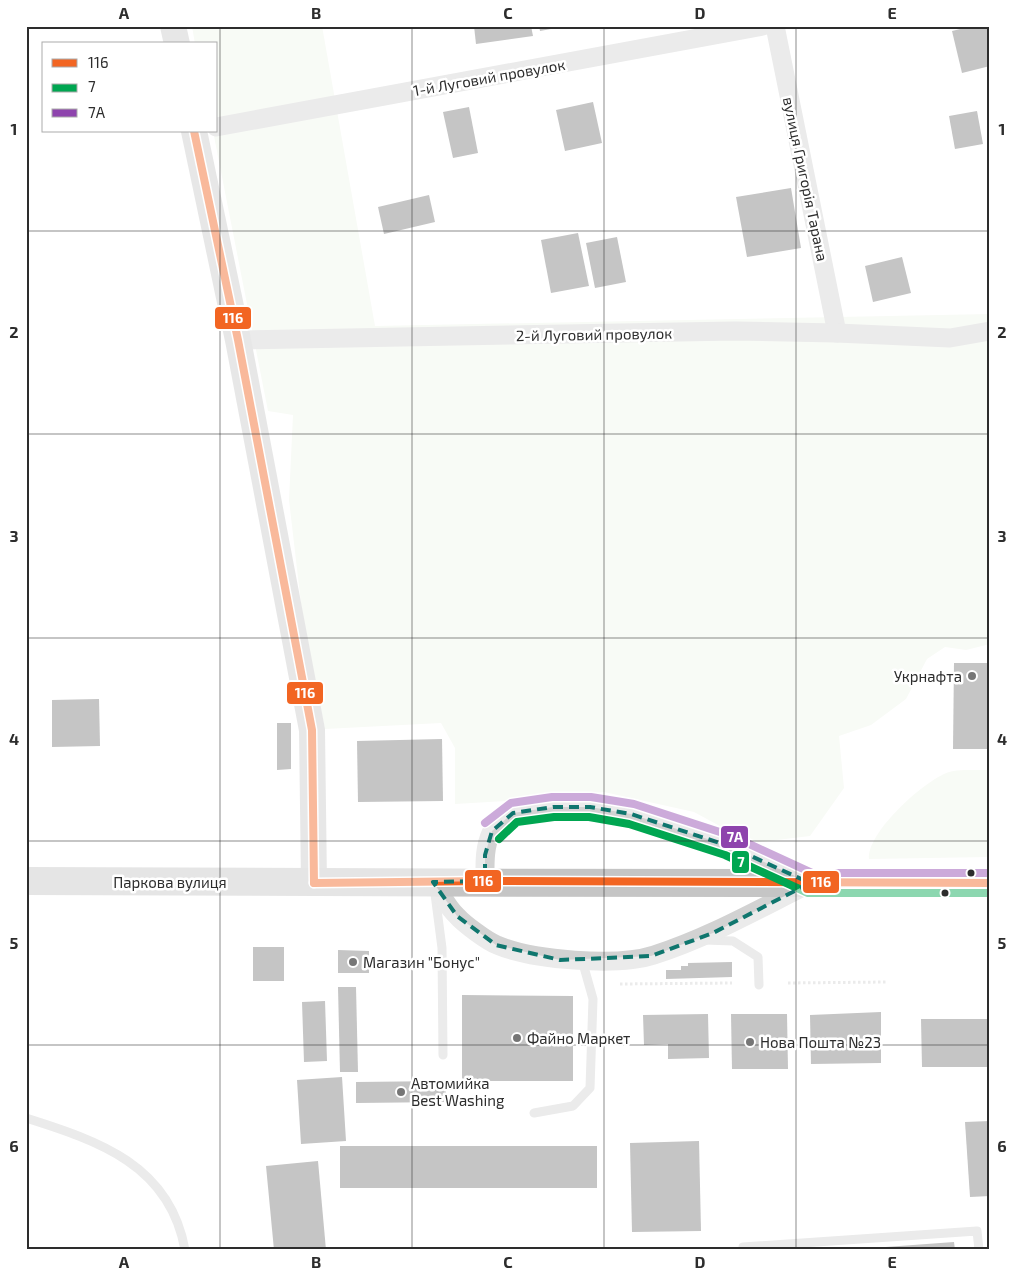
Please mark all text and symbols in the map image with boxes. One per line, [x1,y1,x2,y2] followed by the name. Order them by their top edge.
[119,3,130,22] text: A
[311,3,321,22] text: B
[503,3,513,22] text: C
[695,3,706,22] text: D
[887,3,897,22] text: E
[42,42,218,132] legend
[88,53,109,71] text: 116
[412,55,567,100] street label: 1-й Луговий провулок
[88,77,96,95] text: 7
[779,95,832,263] street label: вулиця Григорія Тарана
[88,103,106,121] text: 7А
[11,119,17,138] text: 1
[999,119,1005,138] text: 1
[214,306,252,330] line badge: 116
[223,309,243,326] text: 116
[9,322,19,341] text: 2
[997,322,1007,341] text: 2
[516,324,672,345] street label: 2-й Луговий провулок
[9,526,19,545] text: 3
[997,526,1007,545] text: 3
[894,667,962,685] place label: Укрнафта
[966,670,978,682] marker: Укрнафта
[286,681,324,705] line badge: 116
[295,684,315,701] text: 116
[9,729,19,748] text: 4
[997,729,1007,748] text: 4
[720,825,749,849] line badge: 7А
[727,828,744,845] text: 7А
[731,850,750,874] line badge: 7
[737,853,745,870] text: 7
[966,868,976,878] unlabelled marker
[464,869,502,893] line badge: 116
[802,870,840,894] line badge: 116
[473,872,493,889] text: 116
[113,873,227,892] street label: Паркова вулиця
[811,873,831,890] text: 116
[940,888,950,898] unlabelled marker
[10,933,19,952] text: 5
[998,933,1007,952] text: 5
[363,953,480,972] place label: Магазин "Бонус"
[347,956,359,968] marker: Магазин "Бонус"
[527,1029,630,1047] place label: Файно Маркет
[511,1032,523,1044] marker: Файно Маркет
[760,1033,881,1051] place label: Нова Пошта №23
[744,1036,756,1048] marker: Нова Пошта №23
[411,1074,505,1109] place label: Автомийка Best Washing
[395,1086,407,1098] marker: Автомийка Best Washing
[9,1136,19,1155] text: 6
[997,1136,1007,1155] text: 6
[119,1252,130,1271] text: A
[311,1252,321,1271] text: B
[503,1252,513,1271] text: C
[695,1252,706,1271] text: D
[887,1252,897,1271] text: E

